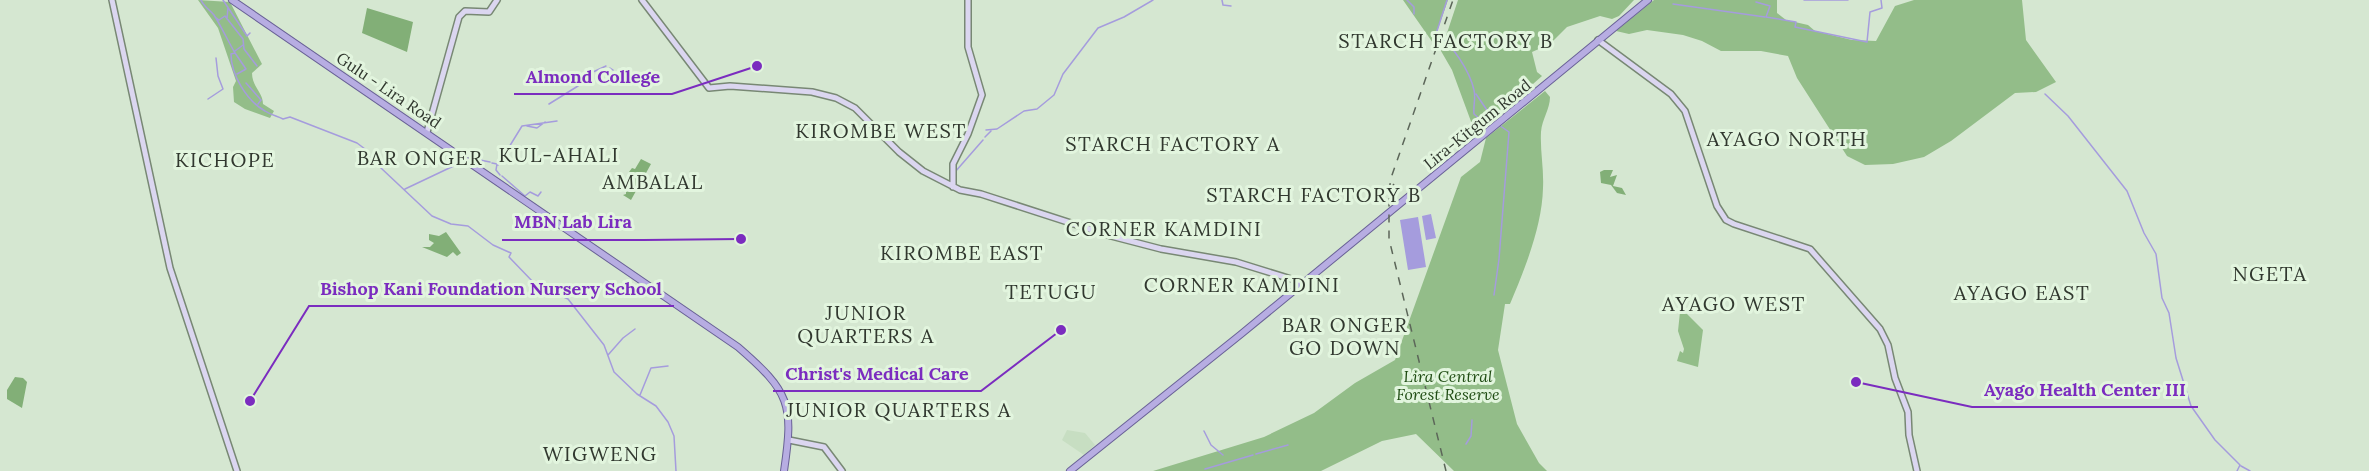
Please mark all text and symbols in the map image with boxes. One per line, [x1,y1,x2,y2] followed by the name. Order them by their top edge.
[1338,28,1554,53] district label: STARCH FACTORY B
[333,48,446,133] street label: Gulu - Lira Road
[514,58,672,94] callout: Almond College
[526,65,660,88] text: Almond College
[1419,74,1535,173] street label: Lira-Kitgum Road
[795,118,967,143] district label: KIROMBE WEST
[1706,126,1867,151] district label: AYAGO NORTH
[1065,131,1281,156] district label: STARCH FACTORY A
[498,142,620,167] district label: KUL-AHALI
[357,145,483,170] district label: BAR ONGER
[175,147,275,172] district label: KICHOPE
[601,169,704,194] district label: AMBALAL
[1206,182,1422,207] district label: STARCH FACTORY B
[502,204,644,240] callout: MBN Lab Lira
[514,210,633,233] text: MBN Lab Lira
[1066,216,1262,241] district label: CORNER KAMDINI
[880,240,1044,265] district label: KIROMBE EAST
[2232,261,2308,286] district label: NGETA
[309,270,674,306] callout: Bishop Kani Foundation Nursery School
[1144,272,1340,297] district label: CORNER KAMDINI
[320,277,662,300] text: Bishop Kani Foundation Nursery School
[1005,279,1097,304] district label: TETUGU
[1953,280,2090,305] district label: AYAGO EAST
[1661,291,1806,316] district label: AYAGO WEST
[797,300,935,348] district label: JUNIOR QUARTERS A
[1282,312,1408,360] district label: BAR ONGER GO DOWN
[773,355,981,391] callout: Christ's Medical Care
[785,362,969,385] text: Christ's Medical Care
[1396,366,1500,404] park label: Lira Central Forest Reserve
[1972,371,2198,407] callout: Ayago Health Center III
[1984,378,2186,401] text: Ayago Health Center III
[785,397,1012,422] district label: JUNIOR QUARTERS A
[543,441,657,466] district label: WIGWENG

